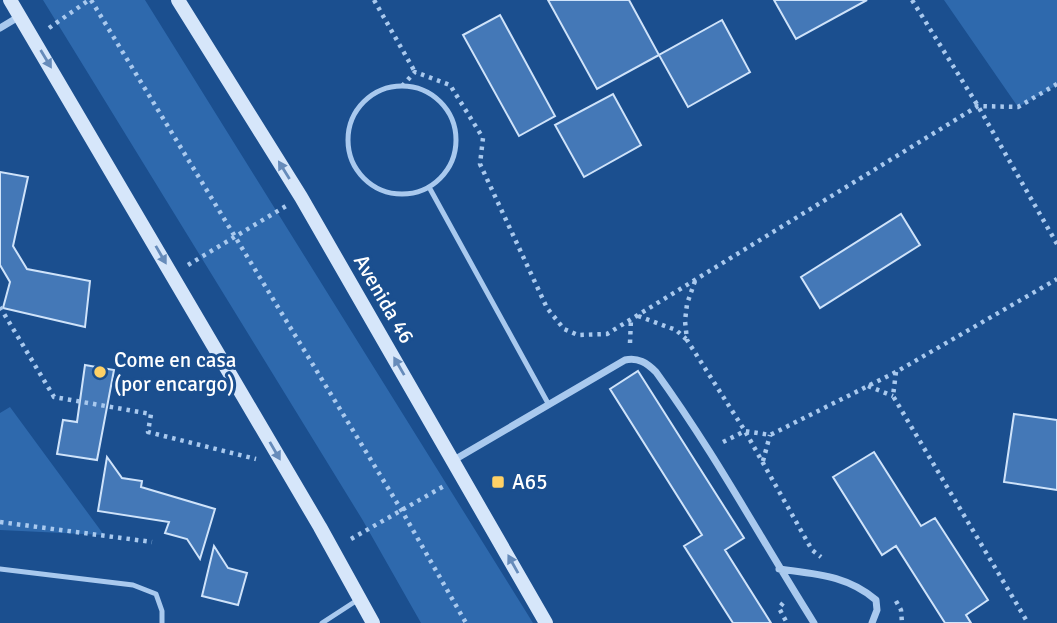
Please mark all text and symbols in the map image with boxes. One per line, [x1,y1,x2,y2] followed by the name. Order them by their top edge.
[39,49,52,68] one-way arrow
[278,161,290,180] one-way arrow
[155,245,167,264] one-way arrow
[348,250,420,348] street label: Avenida 46
[114,347,236,397] place label: Come en casa (por encargo)
[393,357,405,376] one-way arrow
[92,364,108,380] marker: Come en casa (por encargo)
[269,442,282,461] one-way arrow
[512,469,548,495] place label: A65
[490,474,506,490] marker: A65
[507,554,519,573] one-way arrow

